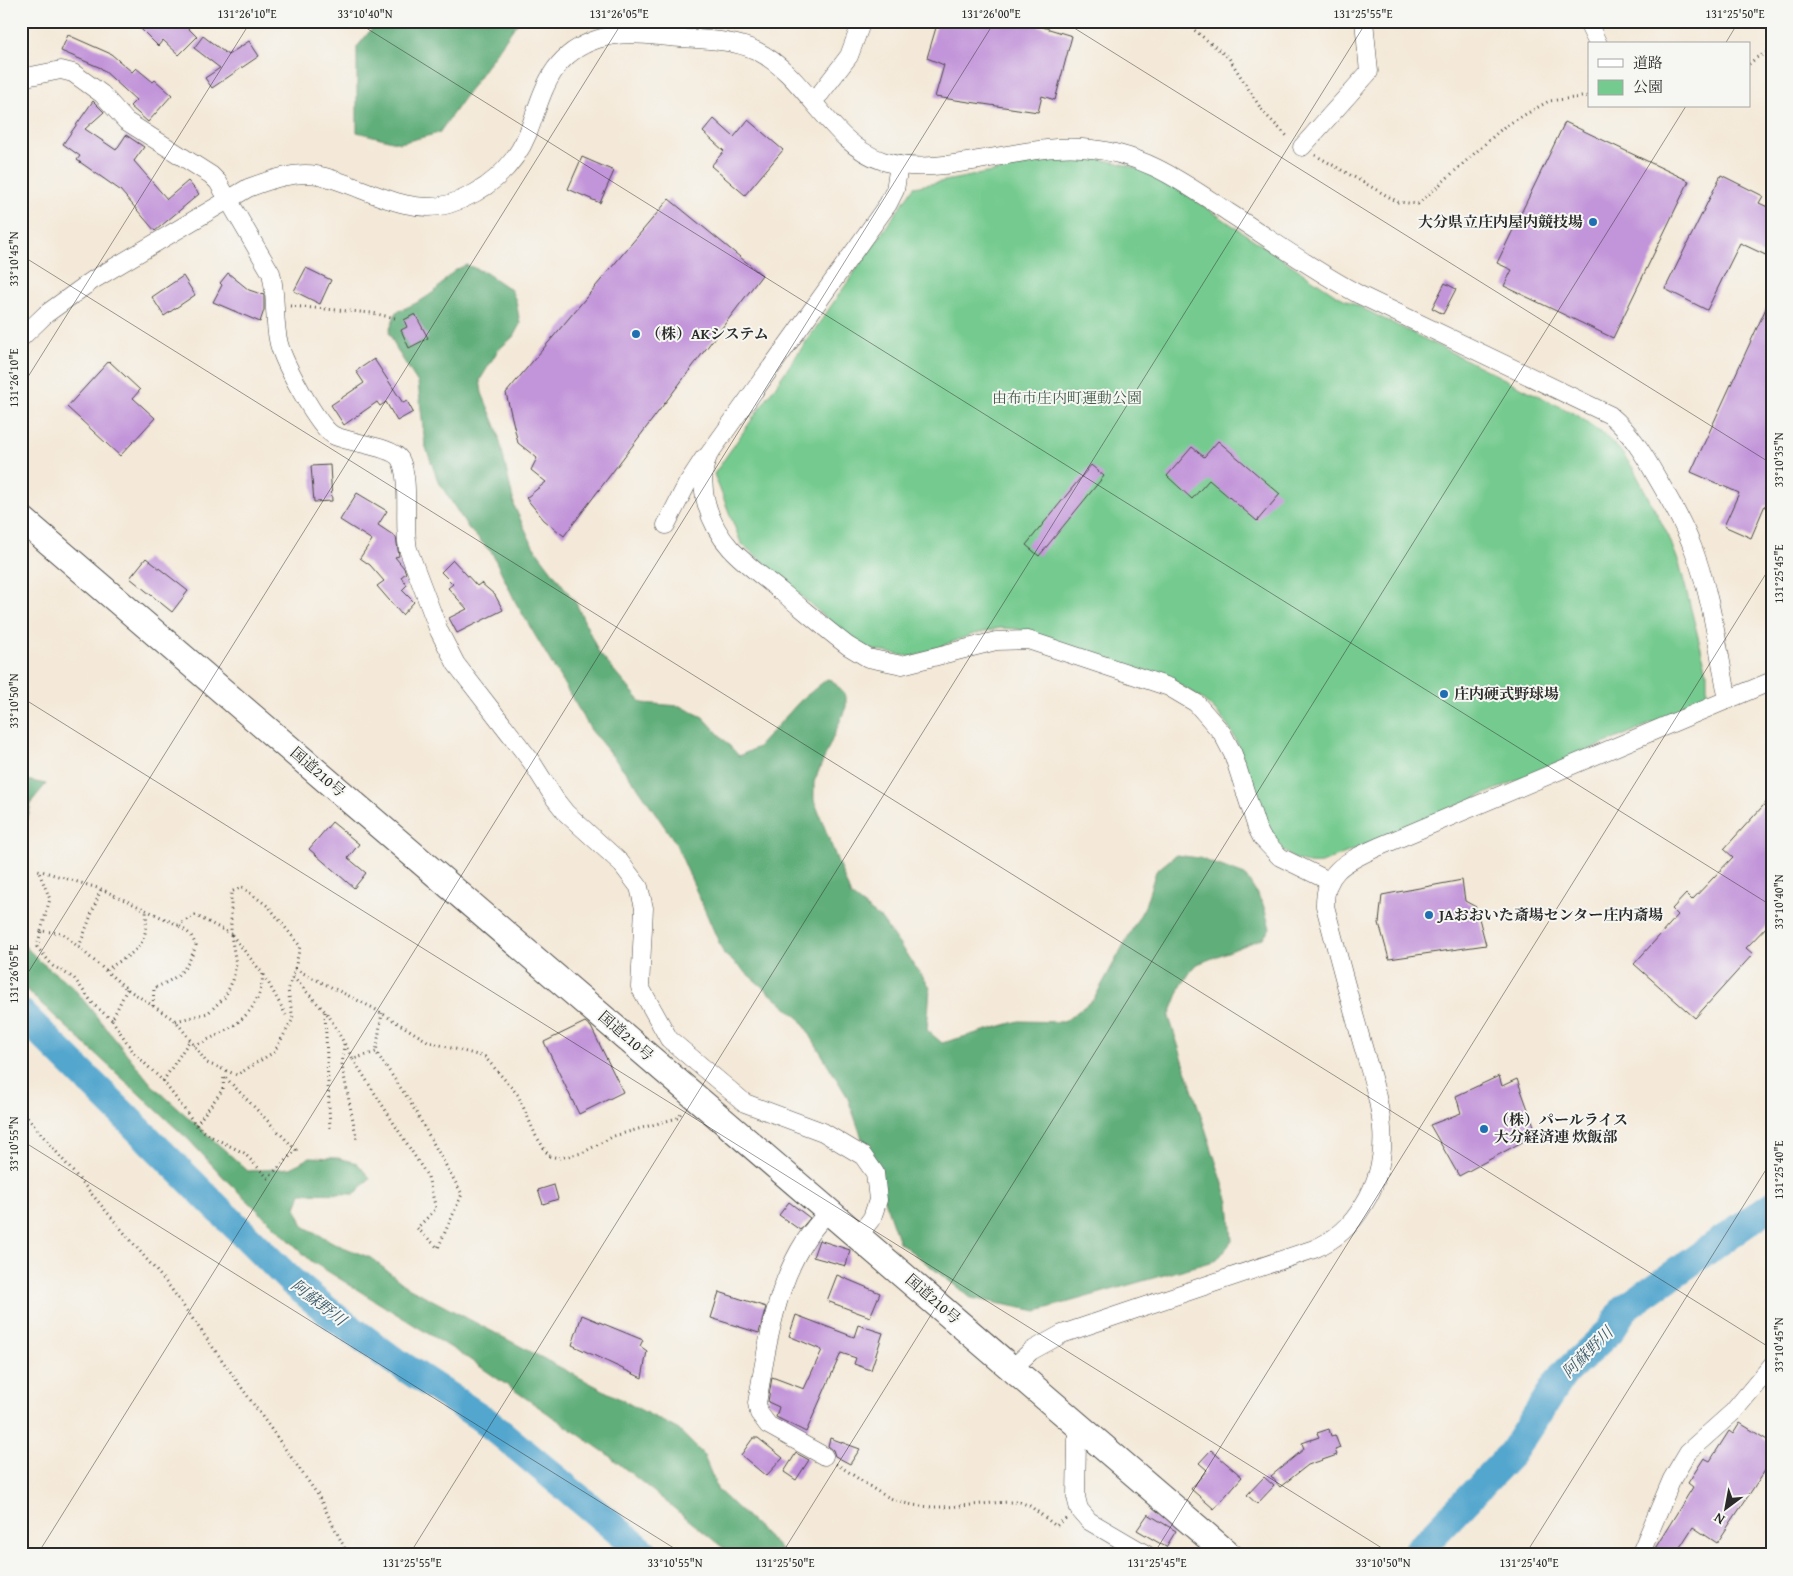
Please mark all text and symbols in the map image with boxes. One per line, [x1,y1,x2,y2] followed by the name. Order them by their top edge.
[217,5,277,22] text: 131°26'10"E
[337,5,393,22] text: 33°10'40"N
[589,5,649,22] text: 131°26'05"E
[961,5,1021,22] text: 131°26'00"E
[1333,5,1393,22] text: 131°25'55"E
[1705,5,1765,22] text: 131°25'50"E
[1588,42,1750,108] legend
[1633,52,1663,73] text: 道路
[1633,76,1663,97] text: 公園
[1418,211,1583,232] place label: 大分県立庄内屋内競技場
[1587,216,1599,228] marker: 大分県立庄内屋内競技場
[5,231,22,287] text: 33°10'45"N
[646,323,769,344] place label: （株）AKシステム
[630,328,642,340] marker: （株）AKシステム
[5,348,22,408] text: 131°26'10"E
[992,387,1142,408] park label: 由布市庄内町運動公園
[1770,432,1787,488] text: 33°10'35"N
[1770,544,1787,604] text: 131°25'45"E
[5,673,22,729] text: 33°10'50"N
[1454,683,1559,704] place label: 庄内硬式野球場
[1438,688,1450,700] marker: 庄内硬式野球場
[286,742,350,801] street label: 国道210号
[1770,874,1787,930] text: 33°10'40"N
[1436,904,1663,925] place label: JAおおいた斎場センター庄内斎場
[1423,909,1435,921] marker: JAおおいた斎場センター庄内斎場
[5,944,22,1004] text: 131°26'05"E
[594,1006,658,1065] street label: 国道210号
[1494,1109,1628,1147] place label: （株）パールライス 大分経済連 炊飯部
[5,1116,22,1172] text: 33°10'55"N
[1478,1123,1490,1135] marker: （株）パールライス 大分経済連 炊飯部
[1770,1140,1787,1200] text: 131°25'40"E
[901,1269,965,1328] street label: 国道210号
[286,1273,353,1332] water label: 阿蘇野川
[1770,1317,1787,1373] text: 33°10'45"N
[1556,1319,1620,1383] water label: 阿蘇野川
[1700,1484,1750,1534] north arrow
[1709,1508,1728,1530] text: N
[382,1554,442,1571] text: 131°25'55"E
[647,1554,703,1571] text: 33°10'55"N
[755,1554,815,1571] text: 131°25'50"E
[1127,1554,1187,1571] text: 131°25'45"E
[1355,1554,1411,1571] text: 33°10'50"N
[1499,1554,1559,1571] text: 131°25'40"E

